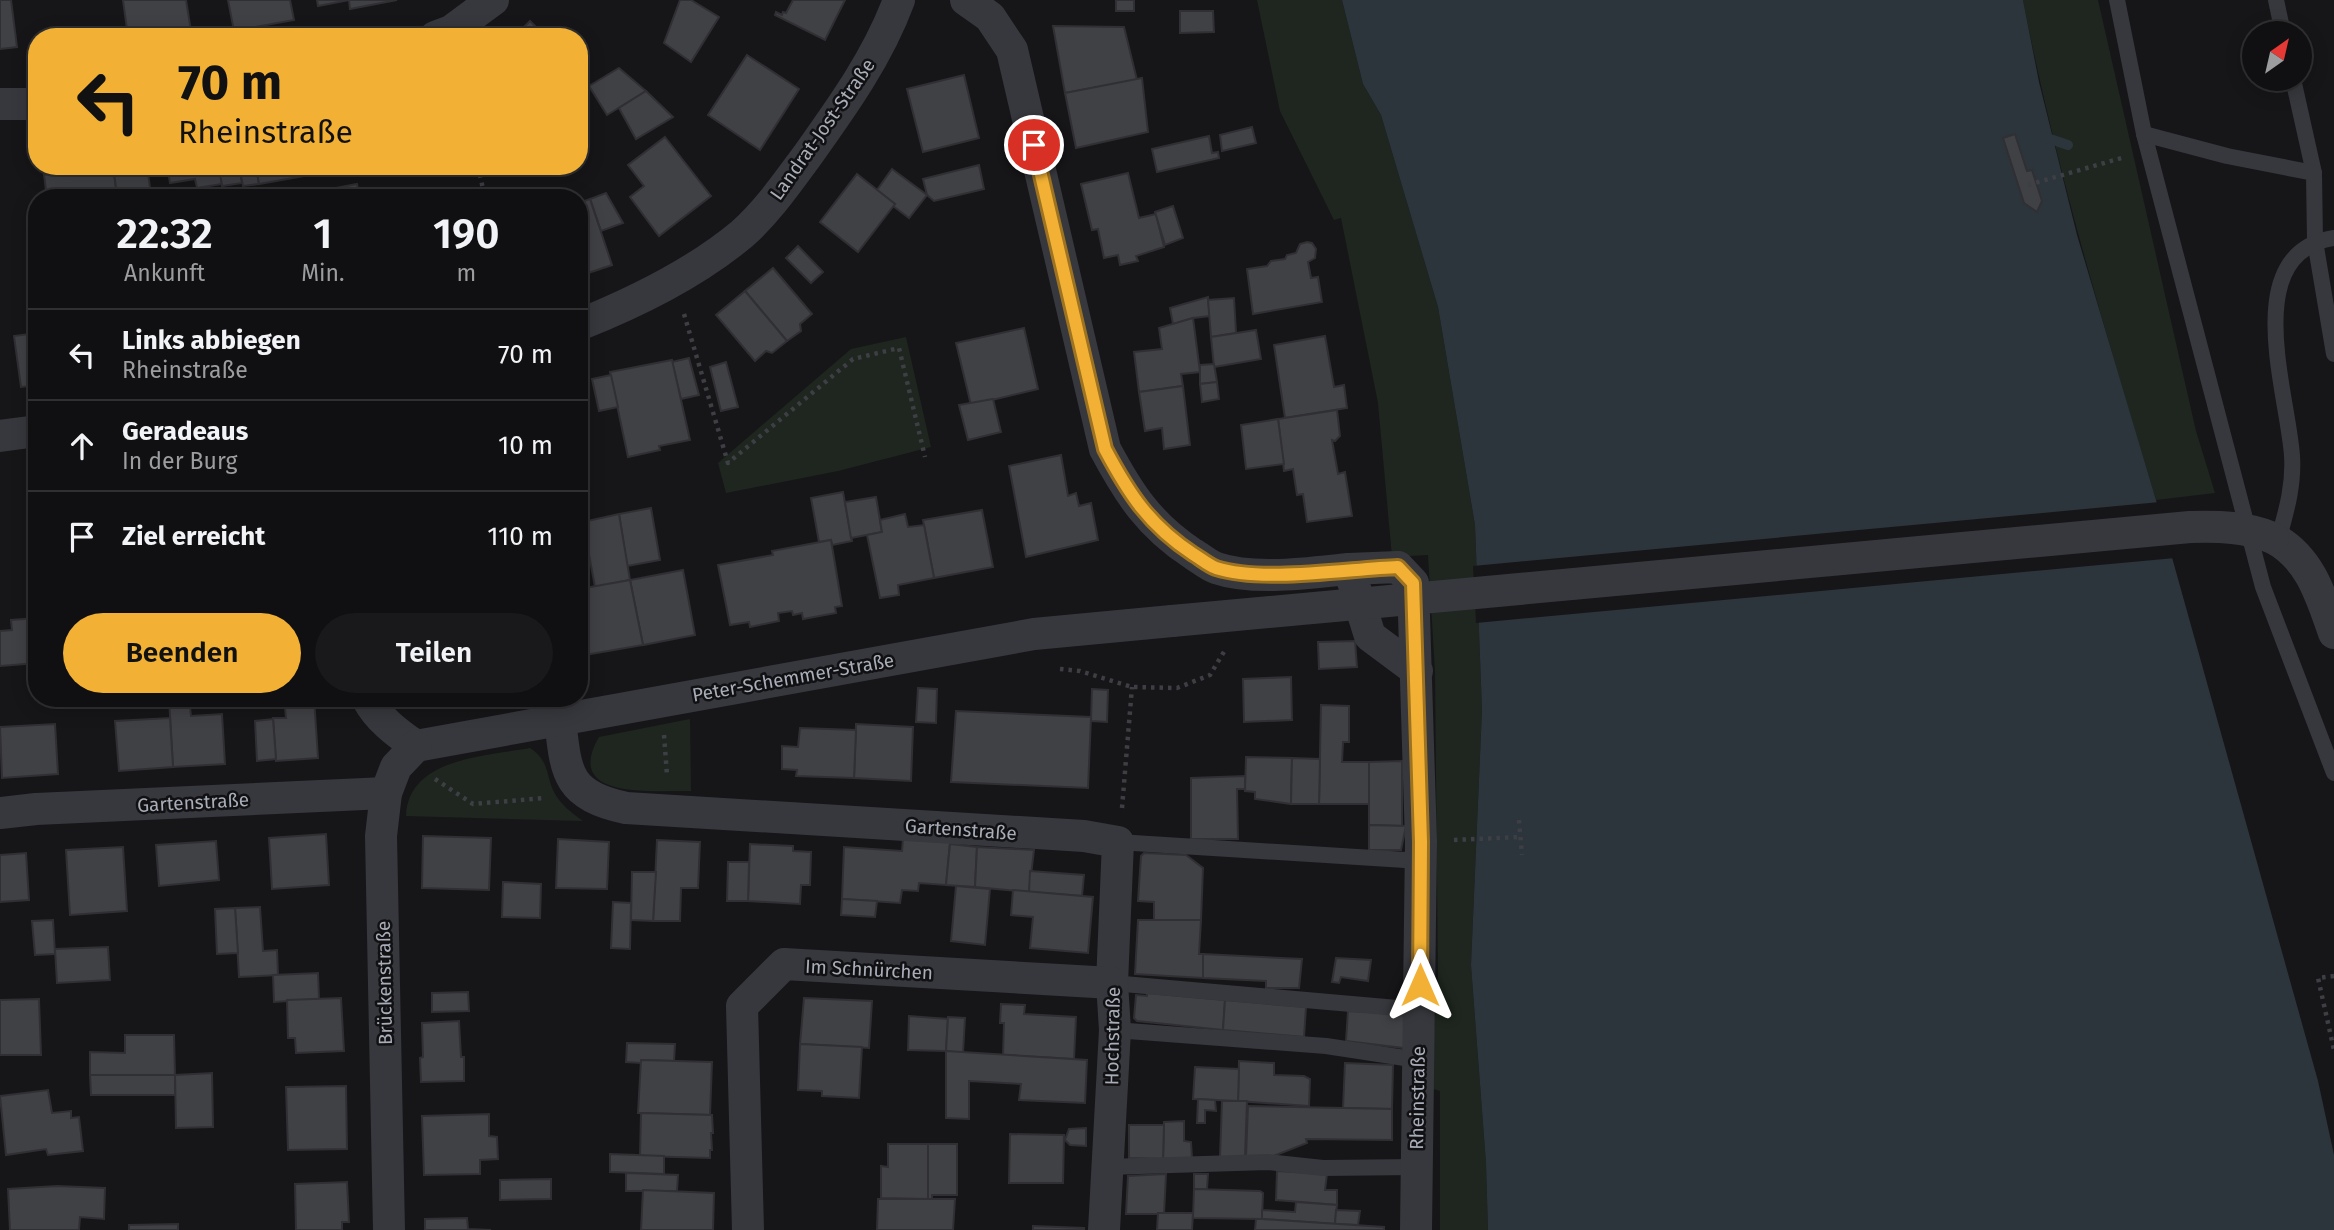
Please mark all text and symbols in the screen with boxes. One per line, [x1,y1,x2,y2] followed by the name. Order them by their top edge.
[2242,21,2312,91] north arrow
[2242,21,2312,91] map controls
[178,53,282,112] text: 70 m
[765,54,880,204] street label: Landrat-Jost-Straße
[63,56,154,147] icon: left
[178,113,353,151] text: Rheinstraße
[1004,115,1064,175] pin
[1015,126,1053,164] icon: arrive
[116,209,213,259] text: 22:32
[313,209,332,259] text: 1
[433,209,500,259] text: 190
[124,259,205,287] text: Ankunft
[301,259,345,287] text: Min.
[456,259,476,287] text: m
[122,325,301,356] text: Links abbiegen
[63,336,101,374] icon: left
[498,339,553,370] text: 70 m
[122,356,248,384] text: Rheinstraße
[122,416,248,447] text: Geradeaus
[63,427,101,465] icon: ahead
[498,430,553,461] text: 10 m
[122,447,237,475] text: In der Burg
[63,518,101,556] icon: arrive
[122,521,265,552] text: Ziel erreicht
[487,521,553,552] text: 110 m
[63,613,301,693] button: Beenden
[315,613,553,693] button: Teilen
[690,648,896,707] street label: Peter-Schemmer-Straße
[136,788,250,817] street label: Gartenstraße
[904,814,1018,845] street label: Gartenstraße
[372,921,397,1045] street label: Brückenstraße
[1383,948,1457,1022] position arrow
[804,955,934,984] street label: Im Schnürchen
[1100,987,1125,1085] street label: Hochstraße
[1405,1046,1430,1150] street label: Rheinstraße

